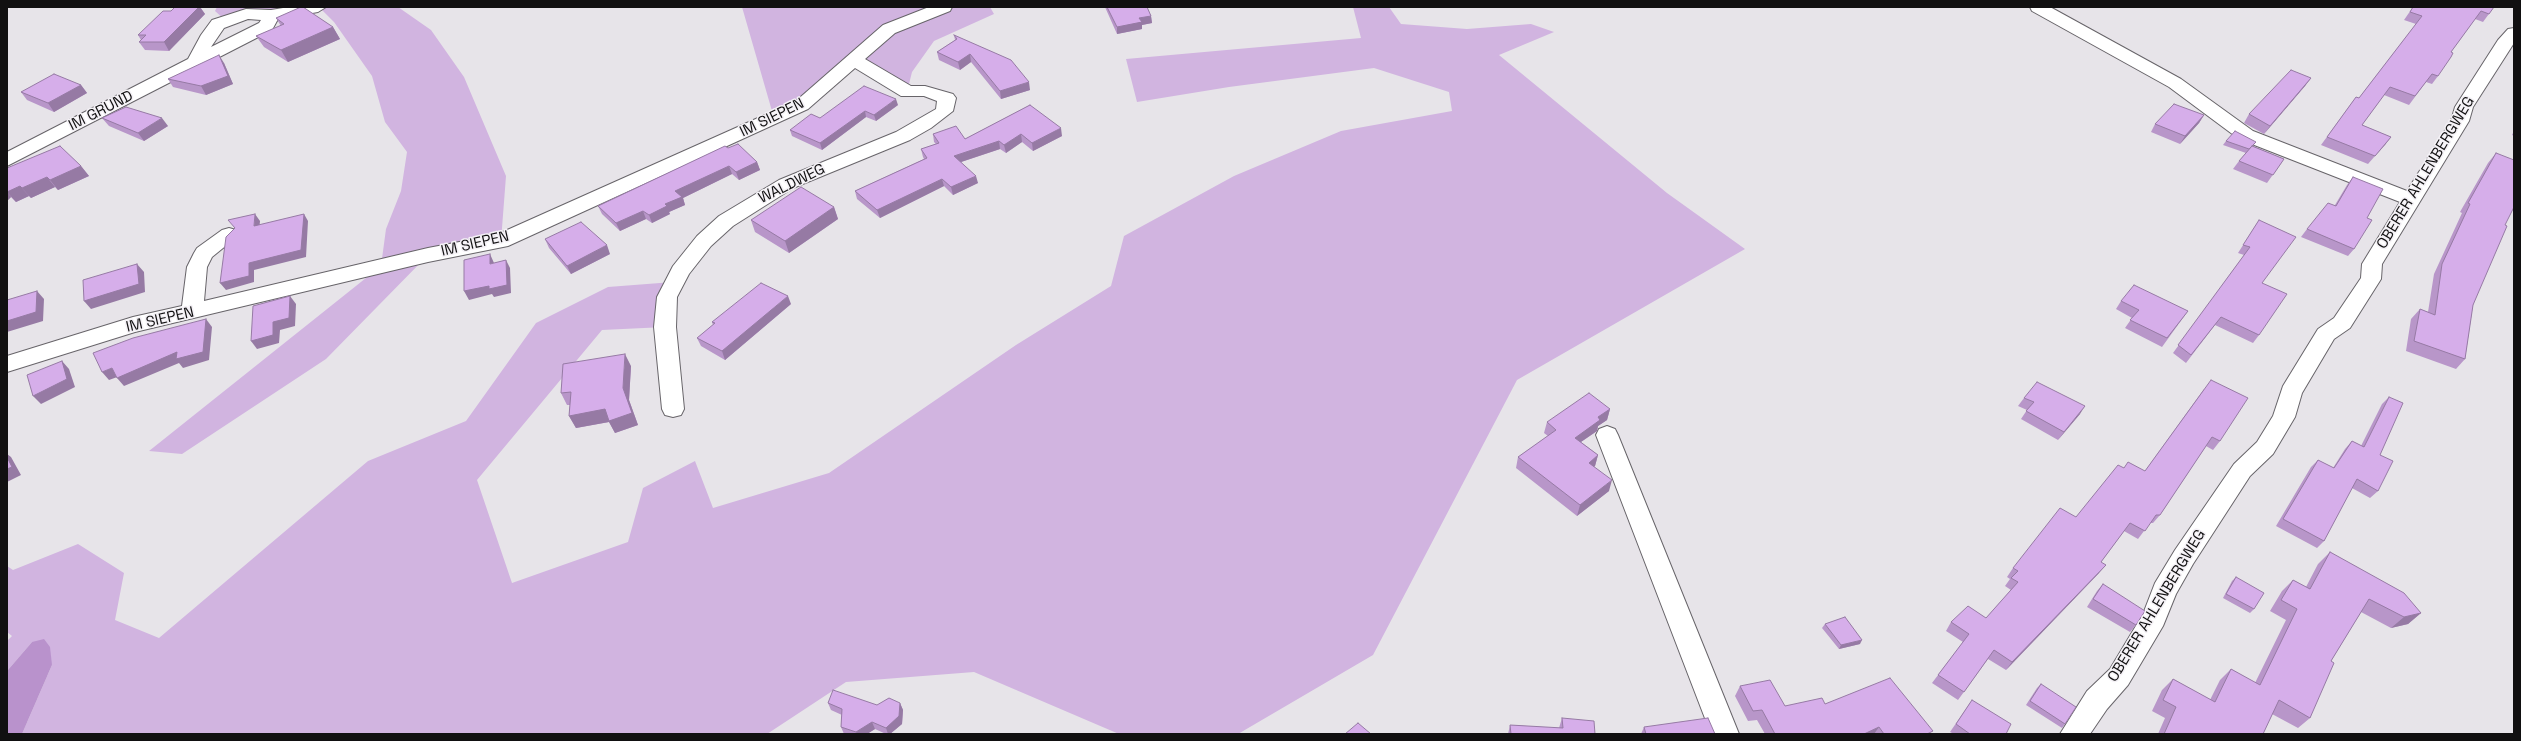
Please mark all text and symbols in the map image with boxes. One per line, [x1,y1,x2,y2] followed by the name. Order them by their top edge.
[66,87,136,135] street label: IM GRUND
[2373,94,2479,252] street label: OBERER AHLENBERGWEG
[737,95,807,141] street label: IM SIEPEN
[756,160,828,208] street label: WALDWEG
[439,227,511,261] street label: IM SIEPEN
[124,303,196,337] street label: IM SIEPEN
[2104,527,2210,685] street label: OBERER AHLENBERGWEG

